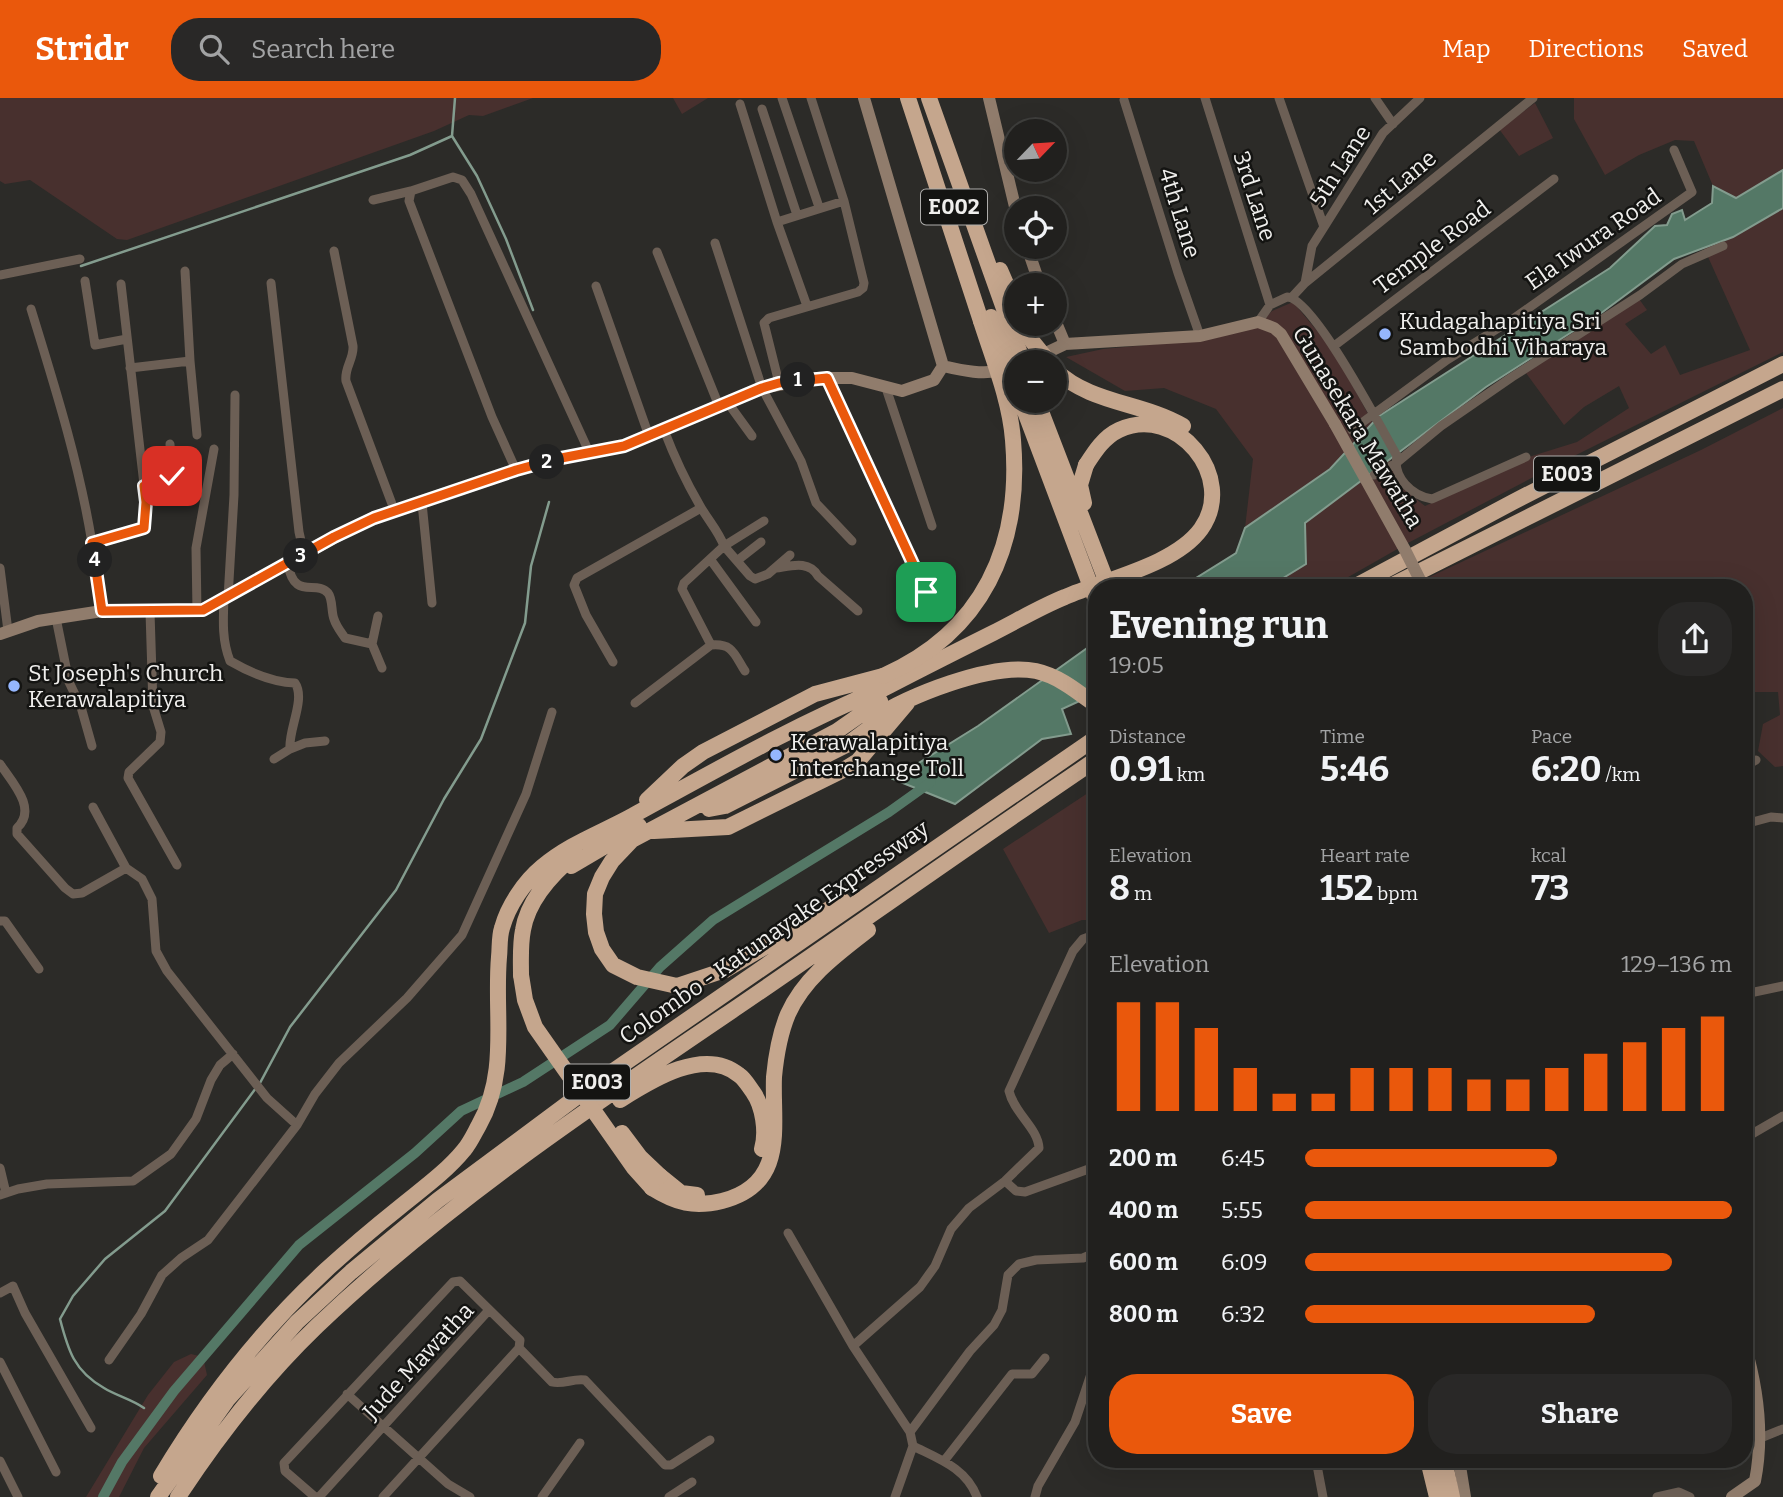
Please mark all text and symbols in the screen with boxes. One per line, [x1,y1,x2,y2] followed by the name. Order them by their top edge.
[171,18,661,81] search box
[35,29,129,69] text: Stridr
[195,30,233,68] icon: search
[251,34,395,65] text: Search here
[1442,35,1491,63] text: Map
[1529,35,1644,63] text: Directions
[1682,35,1748,63] text: Saved
[1004,119,1068,182] north arrow
[1004,119,1067,413] map controls
[1303,120,1377,212] street label: 5th Lane
[1358,144,1442,220] street label: 1st Lane
[1227,148,1283,244] street label: 3rd Lane
[1153,165,1207,261] street label: 4th Lane
[1520,182,1666,296] street label: Ela Iwura Road
[921,190,987,224] road number: E002
[1368,194,1496,300] street label: Temple Road
[1004,196,1067,259] button: locate
[1004,273,1067,336] button: +
[1399,307,1607,361] place label: Kudagahapitiya Sri Sambodhi Viharaya
[1287,321,1430,534] street label: Gunasekara Mawatha
[1377,326,1393,342] marker: Kudagahapitiya Sri Sambodhi Viharaya
[1004,350,1067,413] button: −
[780,362,816,398] pin: 1
[793,368,802,391] text: 1
[530,444,564,480] pin: 2
[142,446,202,506] pin
[541,450,552,473] text: 2
[1534,456,1600,492] road number: E003
[153,457,191,495] icon: check
[284,538,318,574] pin: 3
[78,542,112,578] pin: 4
[295,544,306,567] text: 3
[89,548,100,571] text: 4
[896,562,956,622] pin
[907,573,945,611] icon: arrive
[1109,602,1328,648] text: Evening run
[1658,602,1732,676] button: share
[1109,651,1164,679] text: 19:05
[28,659,223,713] place label: St Joseph's Church Kerawalapitiya
[6,678,22,694] marker: St Joseph's Church Kerawalapitiya
[1109,725,1186,748] text: Distance
[1320,725,1365,748] text: Time
[1531,725,1572,748] text: Pace
[790,728,965,782] place label: Kerawalapitiya Interchange Toll
[768,747,784,763] marker: Kerawalapitiya Interchange Toll
[1109,748,1173,790] text: 0.91
[1320,748,1389,790] text: 5:46
[1531,748,1602,790] text: 6:20
[1173,763,1205,786] text: km
[1602,763,1640,786] text: /km
[614,813,935,1050] street label: Colombo - Katunayake Expressway
[1109,844,1192,867] text: Elevation
[1320,844,1410,867] text: Heart rate
[1531,844,1566,867] text: kcal
[1109,867,1130,909] text: 8
[1320,867,1374,909] text: 152
[1531,867,1569,909] text: 73
[1130,882,1152,905] text: m
[1374,882,1418,905] text: bpm
[1109,950,1209,978] text: Elevation
[1621,950,1732,978] text: 129–136 m
[564,1065,630,1100] road number: E003
[1109,1144,1177,1172] text: 200 m
[1221,1144,1265,1172] text: 6:45
[1109,1196,1178,1224] text: 400 m
[1221,1196,1263,1224] text: 5:55
[1109,1248,1178,1276] text: 600 m
[1221,1248,1268,1276] text: 6:09
[356,1296,480,1426] street label: Jude Mawatha
[1109,1300,1178,1328] text: 800 m
[1221,1300,1265,1328] text: 6:32
[1109,1374,1414,1454] button: Save
[1428,1374,1732,1454] button: Share

